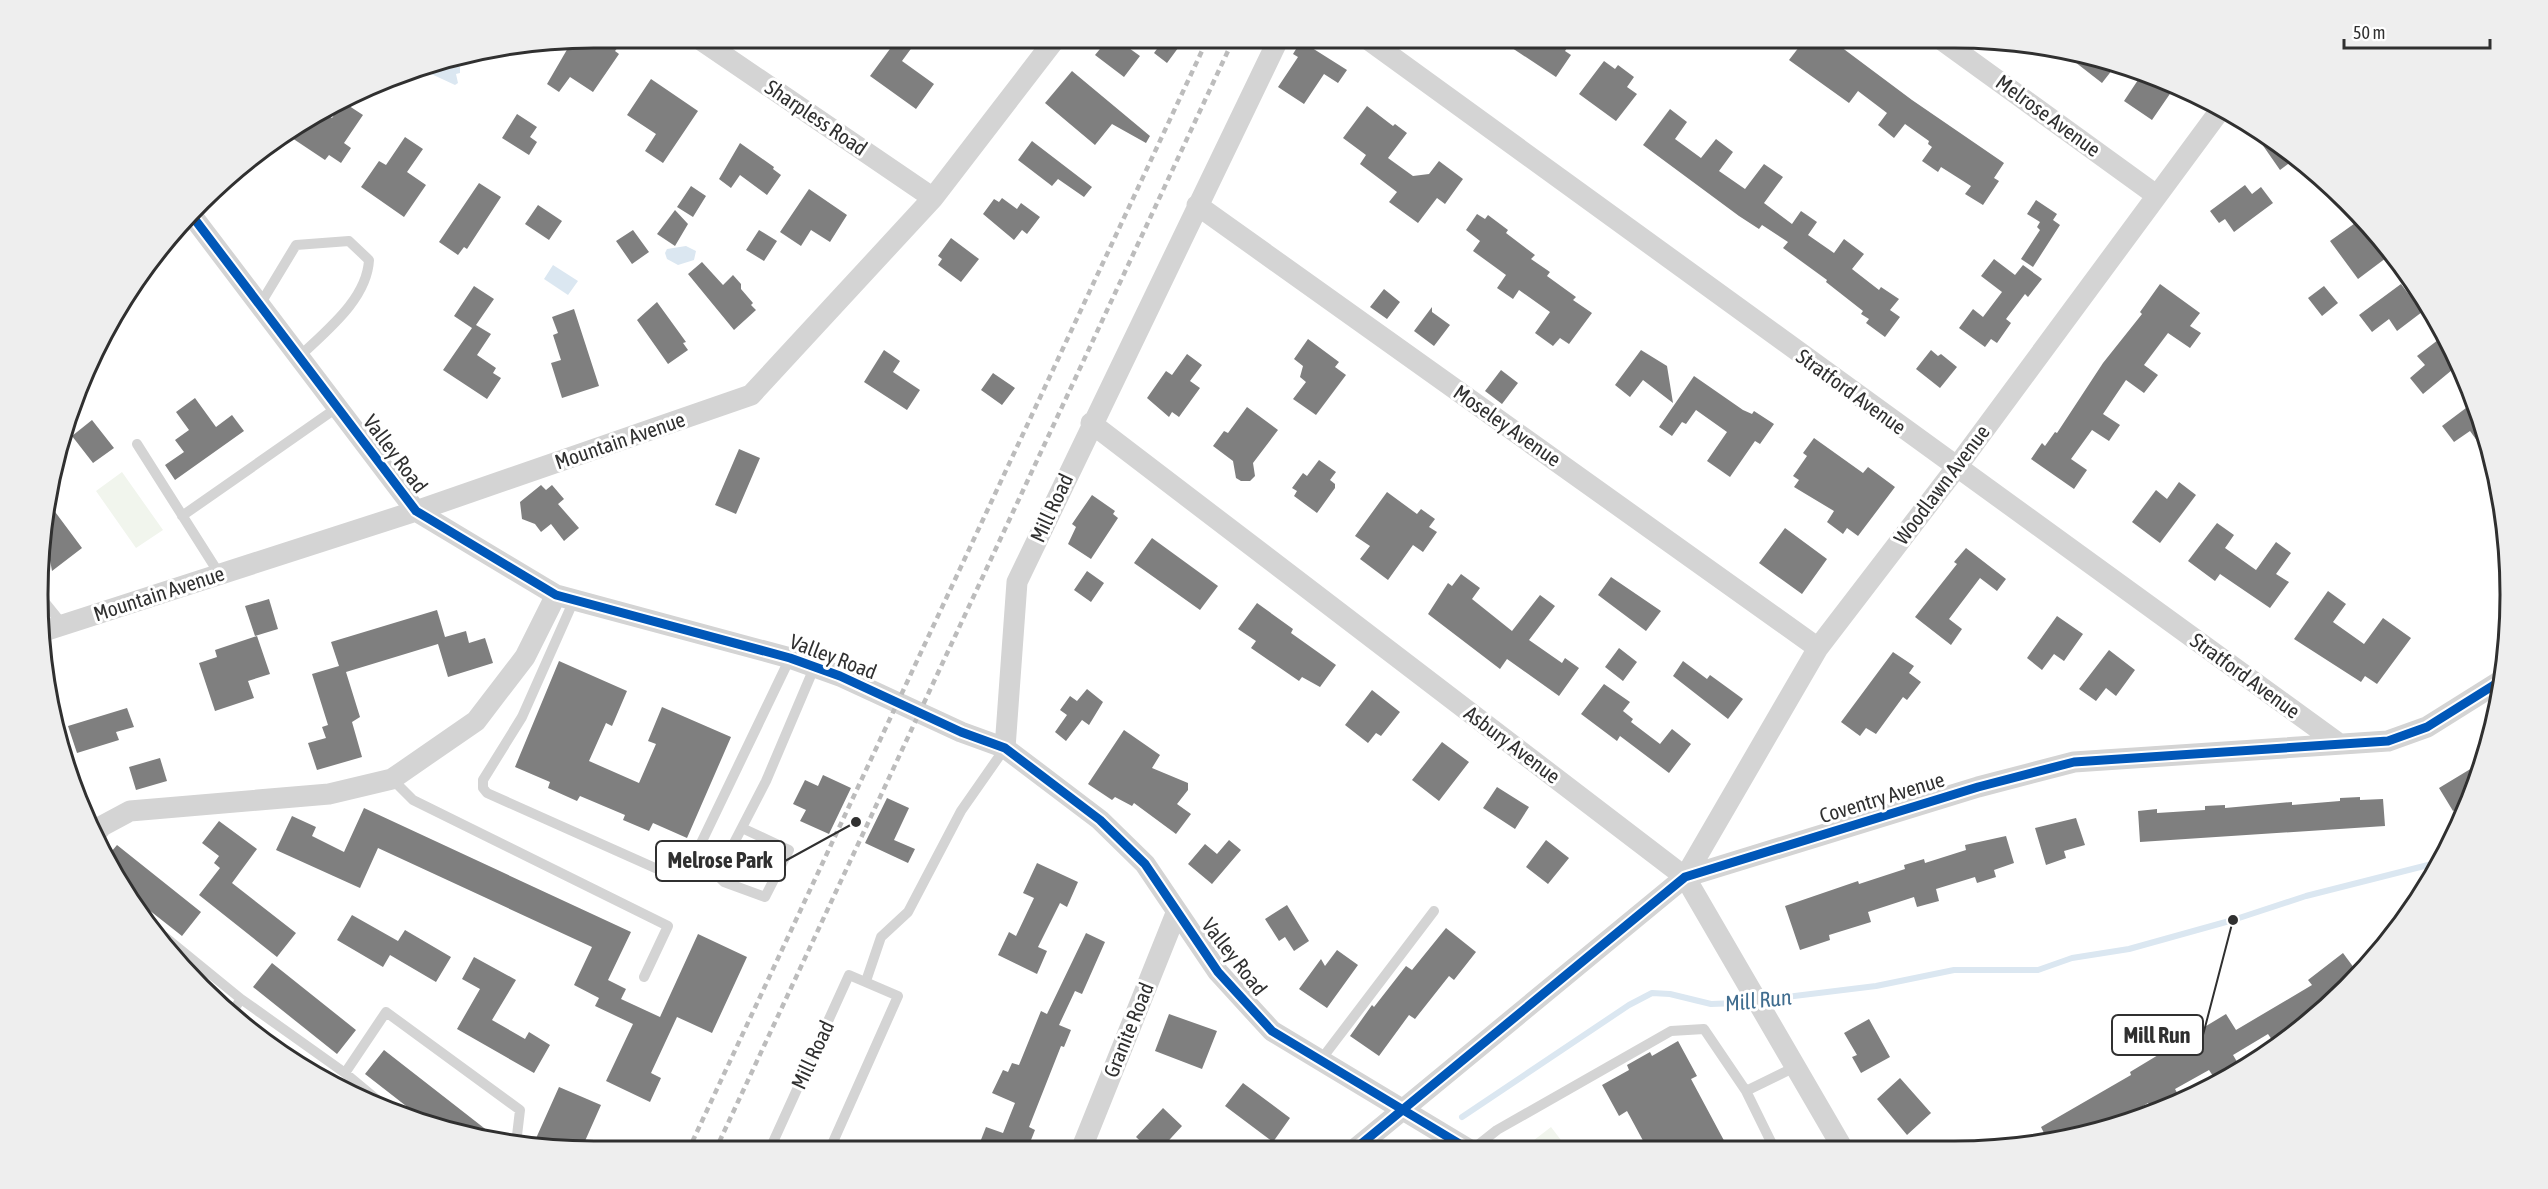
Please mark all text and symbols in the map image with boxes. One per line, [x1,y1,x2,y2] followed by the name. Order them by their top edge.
[2344,12,2490,50] scale bar
[2353,22,2385,43] text: 50 m
[1992,69,2105,161] street label: Melrose Avenue
[761,74,872,160] street label: Sharpless Road
[1792,343,1911,439] street label: Stratford Avenue
[1449,379,1566,471] street label: Moseley Avenue
[551,407,688,474] street label: Mountain Avenue
[359,410,433,497] street label: Valley Road
[1888,420,1994,549] street label: Woodlawn Avenue
[1025,469,1077,546] street label: Mill Road
[90,561,227,625] street label: Mountain Avenue
[2186,627,2305,723] street label: Stratford Avenue
[786,629,880,684] street label: Valley Road
[1460,700,1565,788] street label: Asbury Avenue
[1816,767,1947,827] street label: Coventry Avenue
[656,841,785,881] callout: Melrose Park
[668,847,773,873] text: Melrose Park
[1197,913,1272,1000] street label: Valley Road
[1098,979,1158,1080] street label: Granite Road
[1723,984,1793,1016] water label: Mill Run
[2112,1015,2203,1055] callout: Mill Run
[786,1016,838,1093] street label: Mill Road
[2124,1022,2190,1048] text: Mill Run

